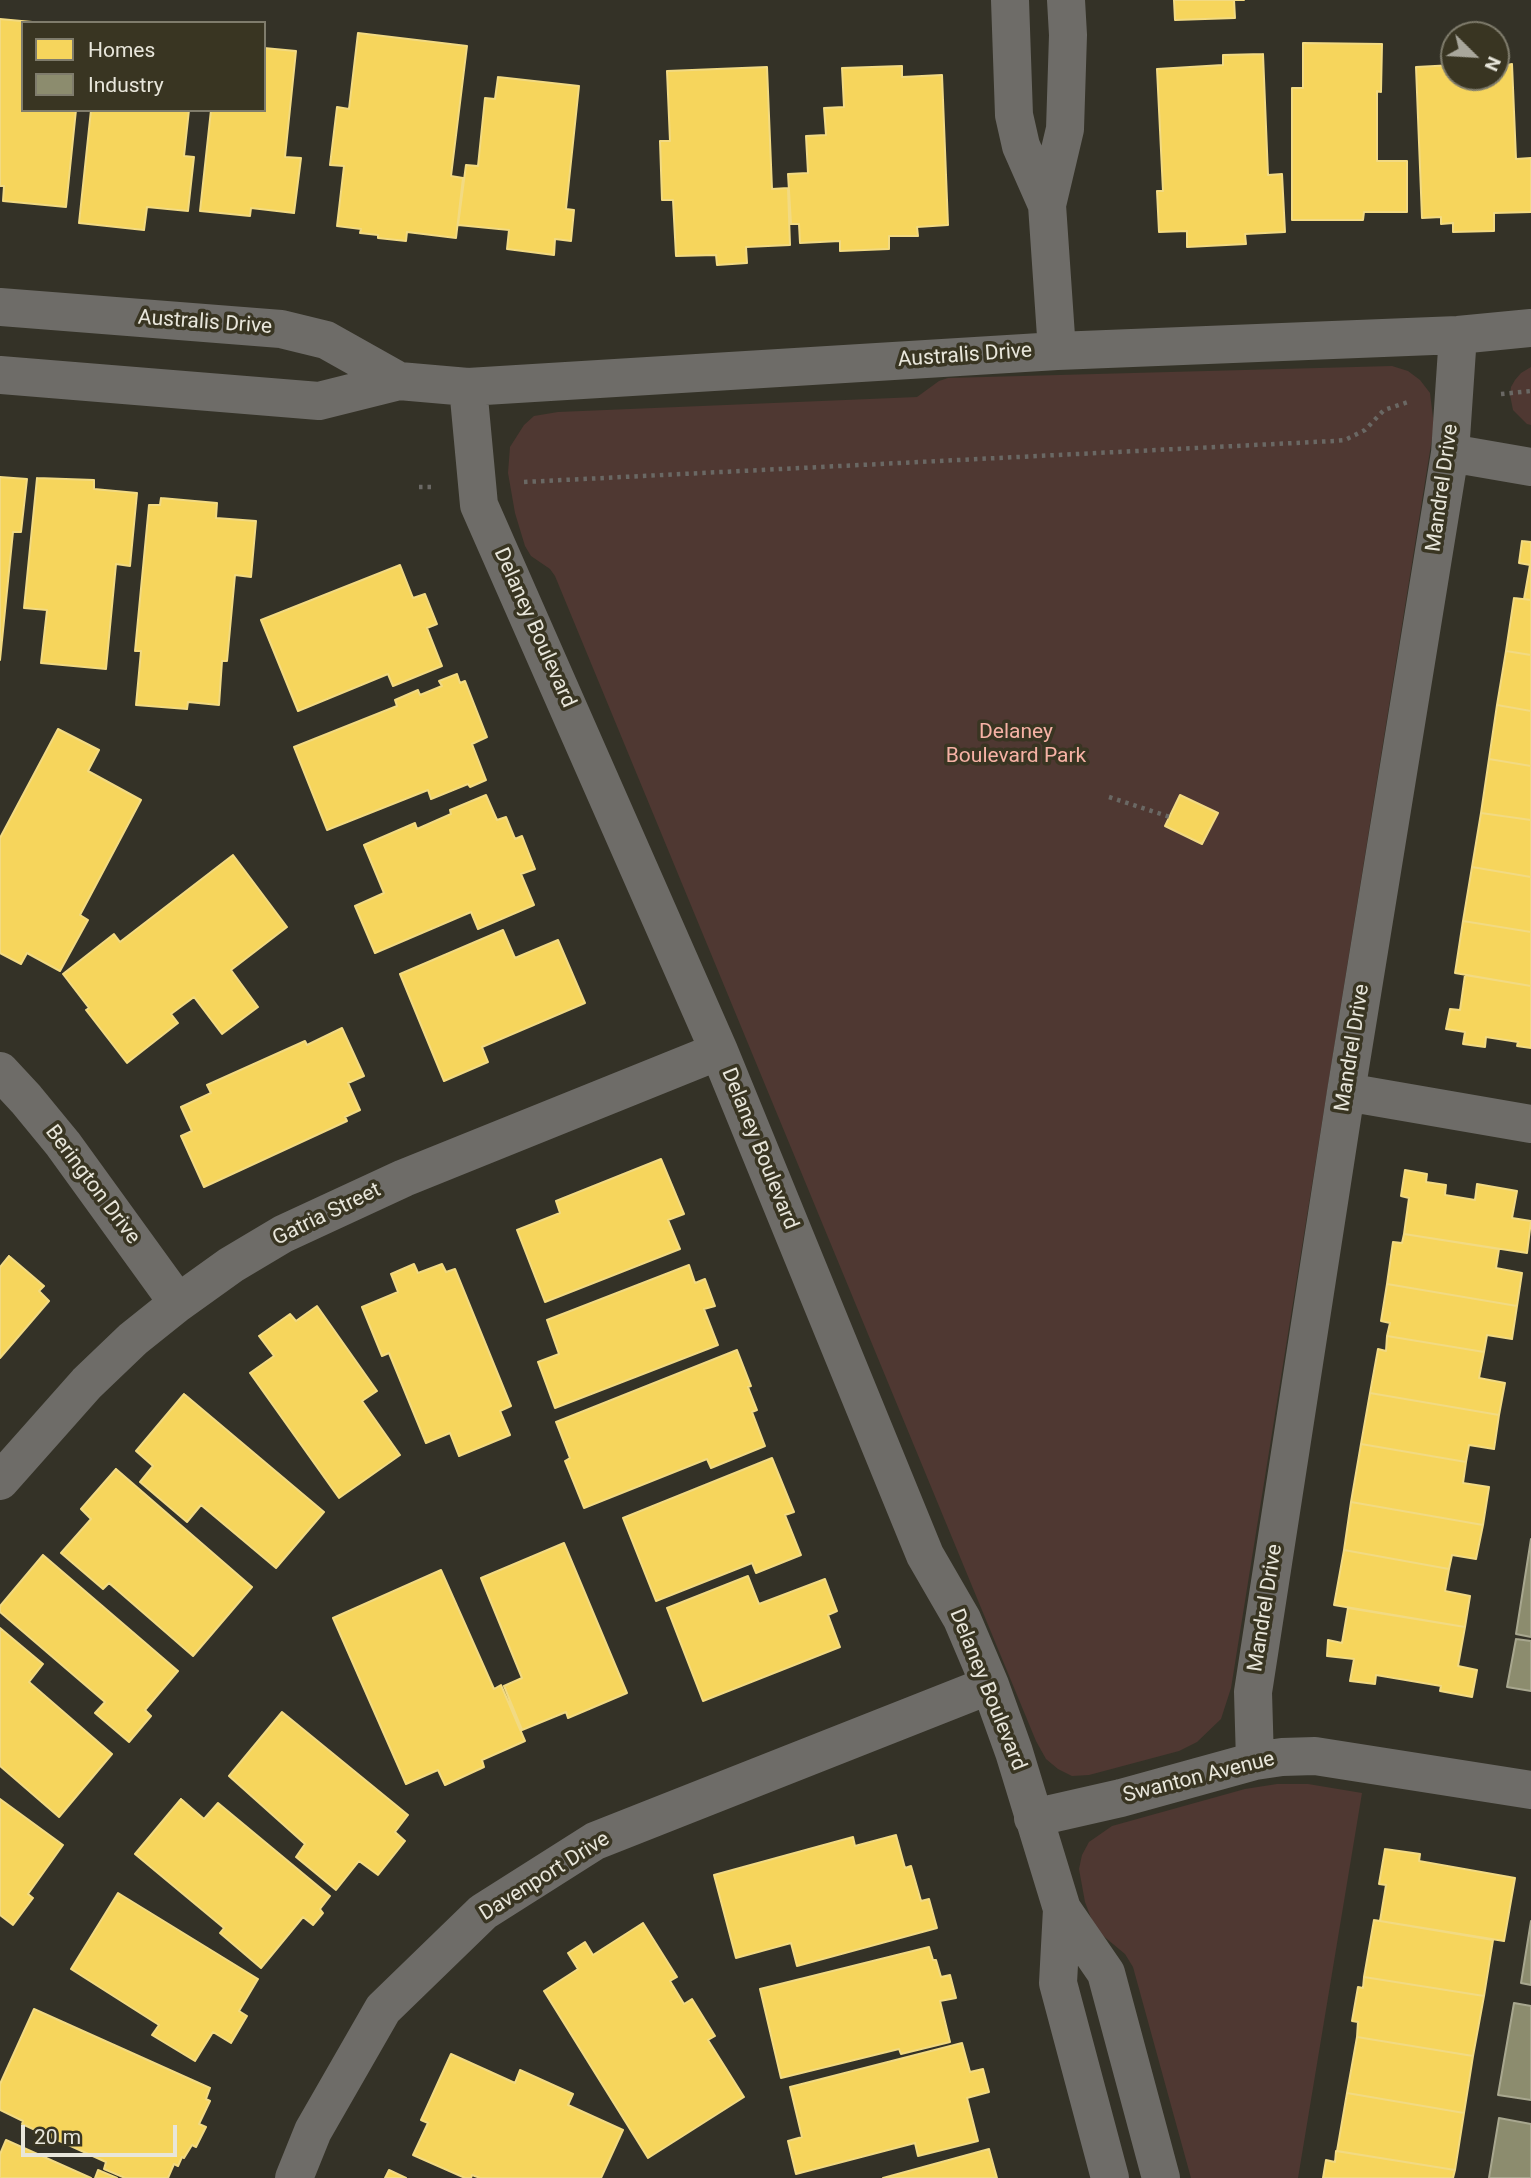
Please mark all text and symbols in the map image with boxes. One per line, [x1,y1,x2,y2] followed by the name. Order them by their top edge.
[21,21,266,112] legend
[1440,21,1510,91] north arrow
[88,38,155,62] text: Homes
[1480,53,1506,75] text: N
[88,73,164,97] text: Industry
[137,306,273,340] street label: Australis Drive
[897,339,1033,373] street label: Australis Drive
[1422,422,1464,554] street label: Mandrel Drive
[487,544,581,712] street label: Delaney Boulevard
[946,720,1086,770] park label: Delaney Boulevard Park
[1330,982,1376,1114] street label: Mandrel Drive
[715,1064,803,1234] street label: Delaney Boulevard
[39,1121,145,1249] street label: Berington Drive
[269,1178,385,1252] street label: Gatria Street
[1243,1542,1289,1674] street label: Mandrel Drive
[943,1605,1031,1775] street label: Delaney Boulevard
[1121,1747,1277,1809] street label: Swanton Avenue
[475,1827,615,1927] street label: Davenport Drive
[24,2112,180,2156] scale bar
[34,2125,81,2149] text: 20 m

